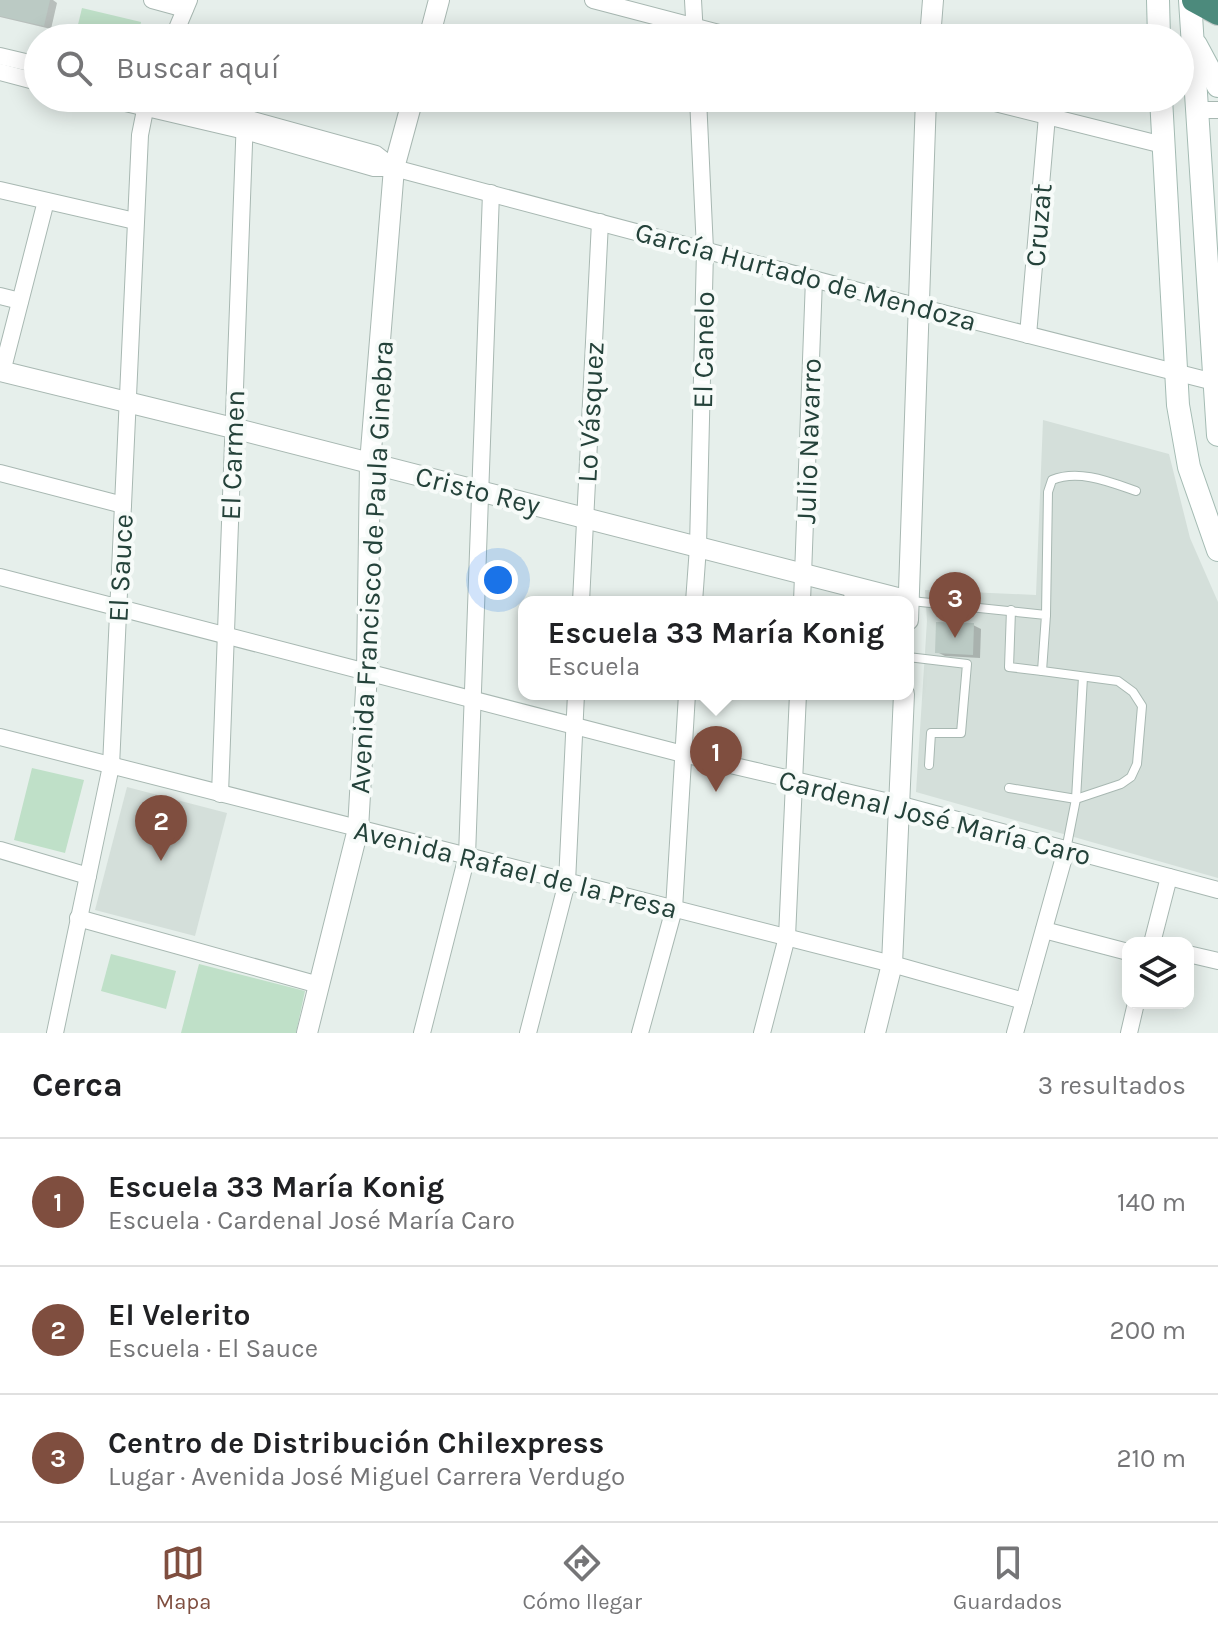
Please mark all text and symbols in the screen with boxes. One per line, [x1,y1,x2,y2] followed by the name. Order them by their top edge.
[24,24,1194,112] search box
[52,46,96,90] icon: search
[116,50,280,86] text: Buscar aquí
[1018,182,1059,268] street label: Cruzat
[632,215,980,338] street label: García Hurtado de Mendoza
[686,291,721,409] street label: El Canelo
[343,339,400,795] street label: Avenida Francisco de Paula Ginebra
[570,341,611,483] street label: Lo Vásquez
[789,357,828,525] street label: Julio Navarro
[214,389,251,521] street label: El Carmen
[412,459,544,522] street label: Cristo Rey
[101,513,140,623] street label: El Sauce
[478,560,518,600] your location
[929,572,981,638] pin: 3
[518,596,914,700] popup
[548,615,884,651] text: Escuela 33 María Konig
[548,651,640,682] text: Escuela
[690,726,742,792] pin: 1
[775,763,1094,872] street label: Cardenal José María Caro
[135,795,187,861] pin: 2
[351,813,681,926] street label: Avenida Rafael de la Presa
[1122,937,1194,1009] map controls
[1122,937,1194,1009] button: layers
[32,1065,123,1105] text: Cerca
[1038,1070,1186,1101] text: 3 resultados
[108,1169,444,1205] text: Escuela 33 María Konig
[53,1187,63,1218] text: 1
[1117,1187,1186,1218] text: 140 m
[108,1205,515,1236] text: Escuela · Cardenal José María Caro
[108,1297,251,1333] text: El Velerito
[50,1315,66,1346] text: 2
[1110,1315,1186,1346] text: 200 m
[108,1333,318,1364] text: Escuela · El Sauce
[108,1425,604,1461] text: Centro de Distribución Chilexpress
[50,1443,66,1474] text: 3
[1116,1443,1186,1474] text: 210 m
[108,1461,625,1492] text: Lugar · Avenida José Miguel Carrera Verdugo
[156,1541,211,1615] tab: Mapa
[522,1541,642,1615] tab: Cómo llegar
[953,1541,1062,1615] tab: Guardados

